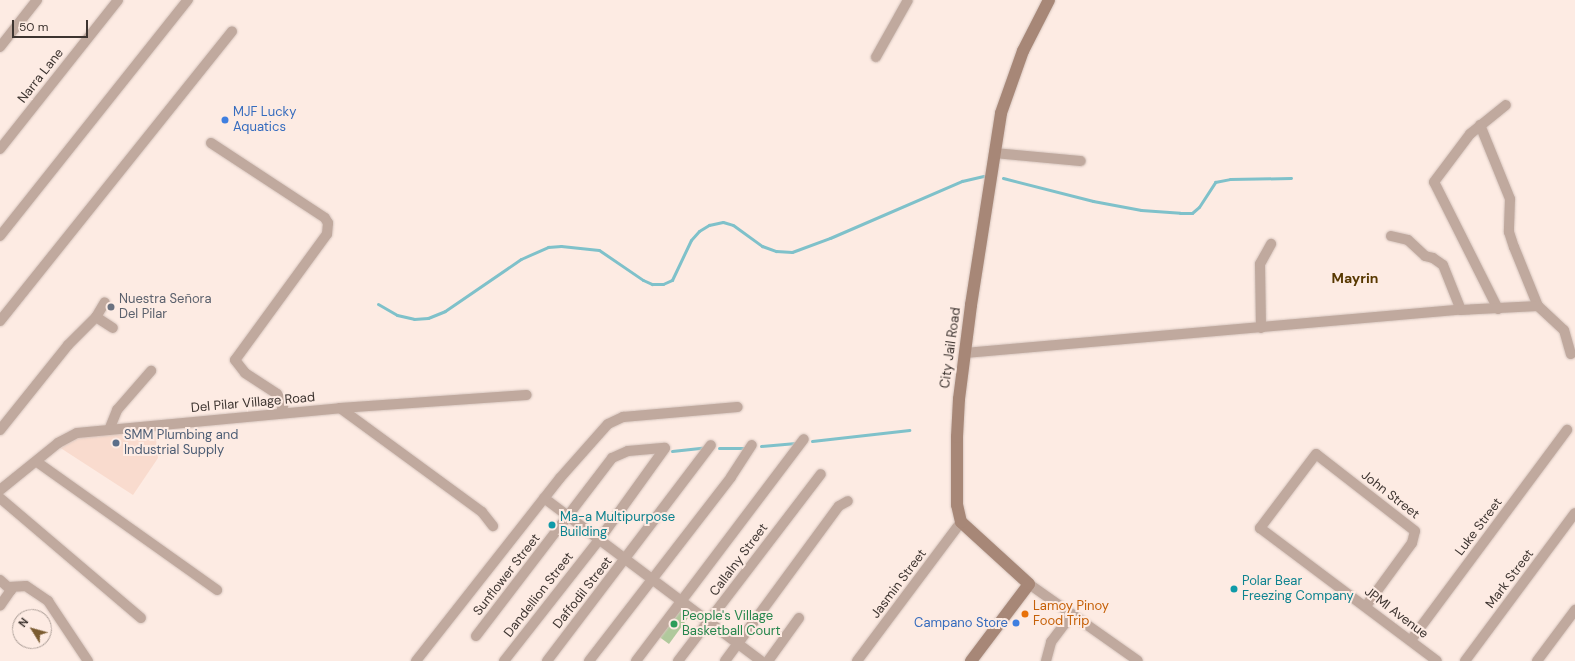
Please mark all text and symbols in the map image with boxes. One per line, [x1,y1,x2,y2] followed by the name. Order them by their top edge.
[14,12,90,38] scale bar
[19,19,48,35] text: 50 m
[15,46,67,106] street label: Narra Lane
[233,105,296,136] place label: MJF Lucky Aquatics
[220,115,230,125] marker: MJF Lucky Aquatics
[1331,270,1379,286] district label: Mayrin
[119,292,211,323] place label: Nuestra Señora Del Pilar
[106,302,116,312] marker: Nuestra Señora Del Pilar
[938,307,964,389] street label: City Jail Road
[190,390,316,416] street label: Del Pilar Village Road
[124,428,238,459] place label: SMM Plumbing and Industrial Supply
[111,438,121,448] marker: SMM Plumbing and Industrial Supply
[1358,467,1422,523] street label: John Street
[1452,495,1506,559] street label: Luke Street
[560,510,675,541] place label: Ma-a Multipurpose Building
[547,520,557,530] marker: Ma-a Multipurpose Building
[707,521,771,599] street label: Callalny Street
[470,531,544,619] street label: Sunflower Street
[868,546,930,622] street label: Jasmin Street
[1483,546,1537,612] street label: Mark Street
[501,549,577,641] street label: Dandellion Street
[550,554,616,632] street label: Daffodil Street
[1242,574,1354,605] place label: Polar Bear Freezing Company
[1229,584,1239,594] marker: Polar Bear Freezing Company
[1361,584,1431,642] street label: JPMI Avenue
[1033,599,1109,630] place label: Lamoy Pinoy Food Trip
[12,609,52,649] north arrow
[682,609,781,640] place label: People's Village Basketball Court
[1020,609,1030,619] marker: Lamoy Pinoy Food Trip
[15,615,31,630] text: N
[914,615,1008,631] place label: Campano Store
[1011,618,1021,628] marker: Campano Store
[669,619,679,629] marker: People's Village Basketball Court

